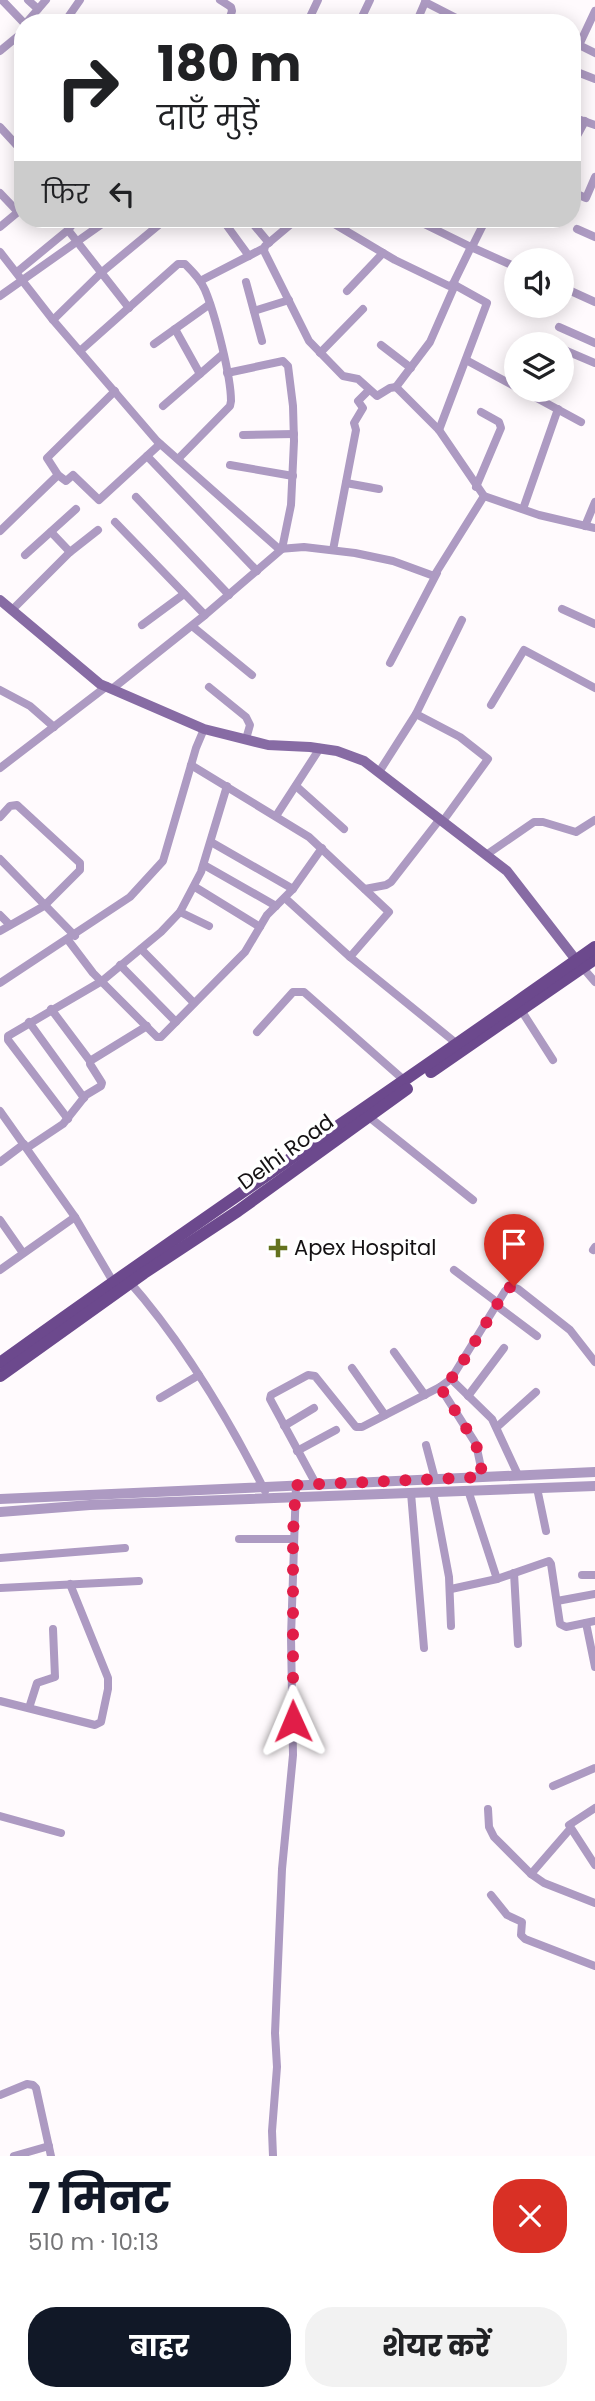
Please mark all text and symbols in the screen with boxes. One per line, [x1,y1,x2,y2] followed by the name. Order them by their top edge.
[157,30,301,98] text: 180 m
[42,42,133,133] icon: right
[157,95,259,140] text: दाएँ मुड़ें
[103,175,141,213] icon: left
[42,176,89,212] text: फिर
[504,248,574,402] map controls
[504,248,574,318] button: sound
[504,332,574,402] button: layers
[232,1107,339,1196] street label: Delhi Road
[484,1214,544,1286] pin
[495,1225,533,1263] icon: arrive
[294,1233,436,1262] place label: Apex Hospital
[268,1238,288,1258] marker: Apex Hospital
[256,1684,330,1758] position arrow
[28,2169,170,2228] text: 7 मिनट
[493,2179,567,2253] button: close
[28,2226,159,2258] text: 510 m · 10:13
[28,2307,291,2387] button: बाहर
[305,2307,567,2387] button: शेयर करें

